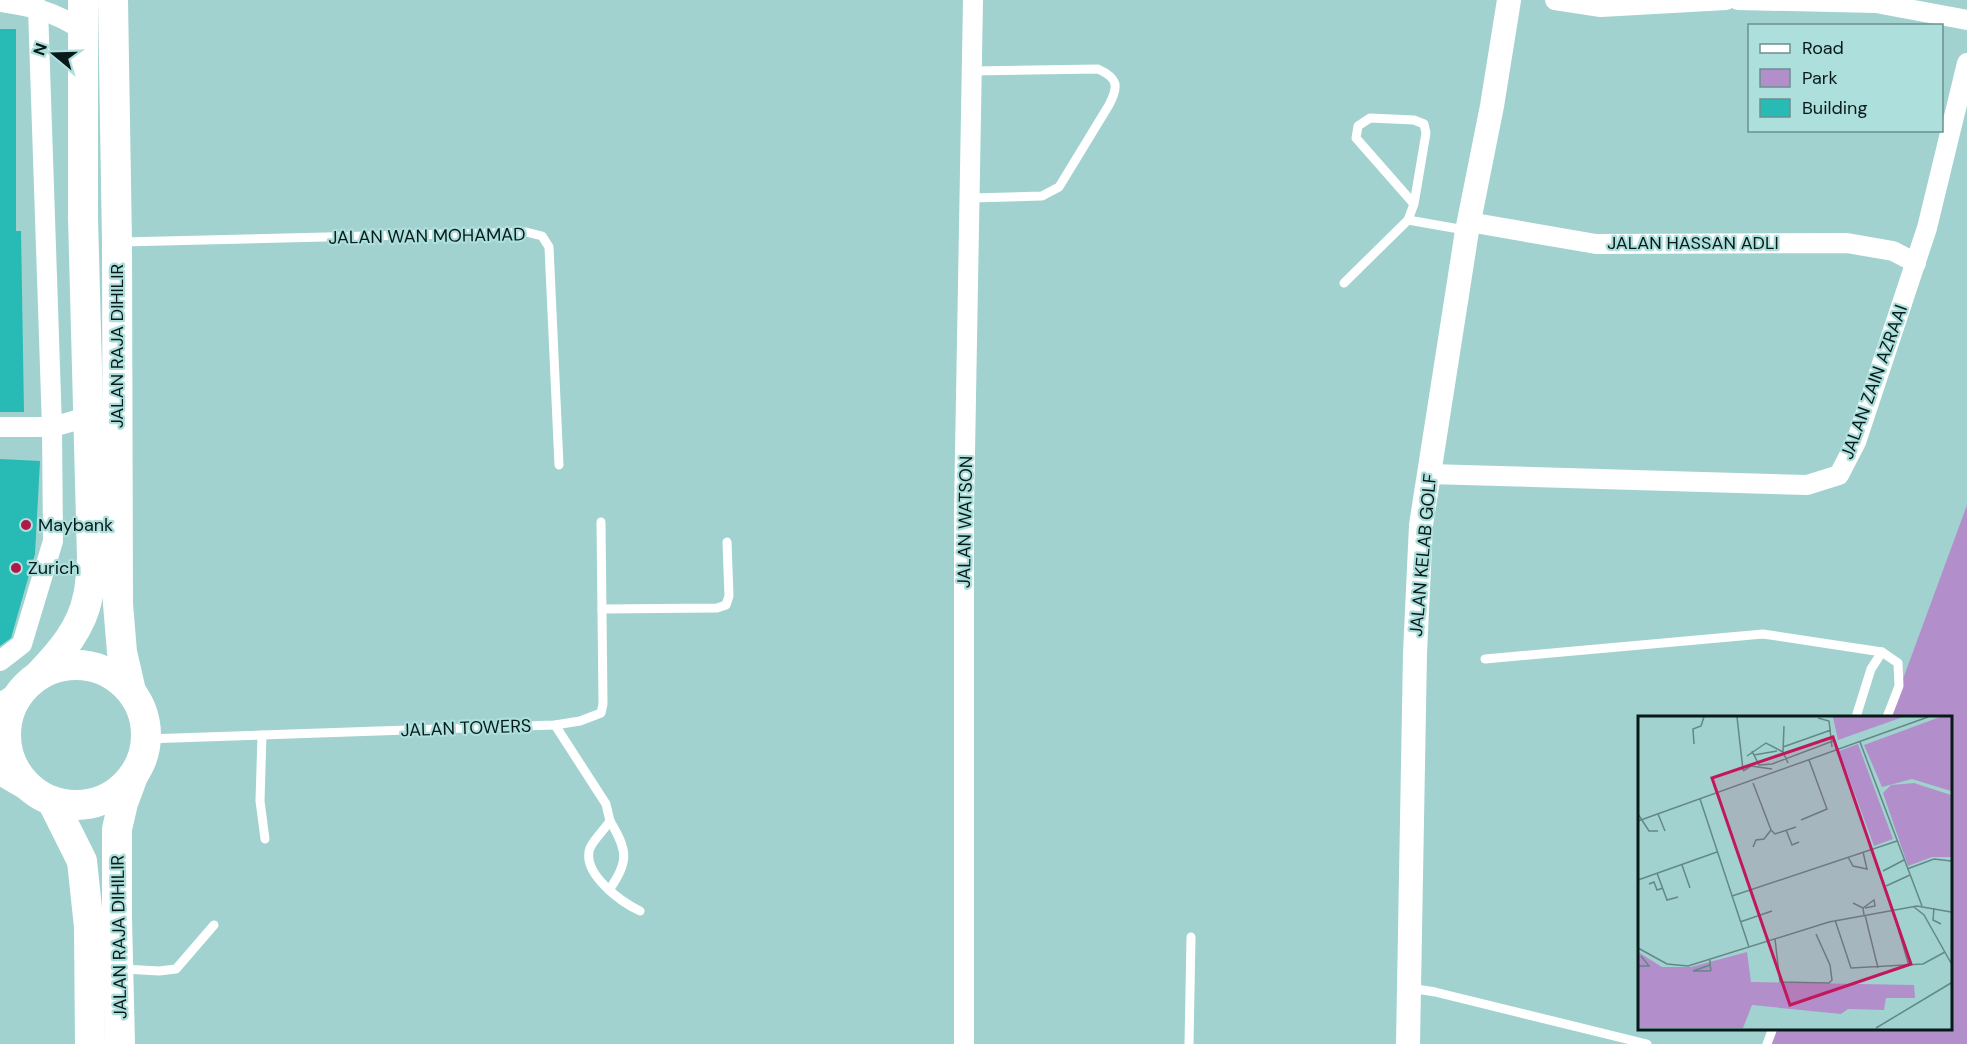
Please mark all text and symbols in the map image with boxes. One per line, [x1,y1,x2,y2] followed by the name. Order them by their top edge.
[24,24,84,84] north arrow
[1748,24,1943,132] legend
[1802,36,1844,60] text: Road
[28,40,52,58] text: N
[1802,66,1838,90] text: Park
[1802,96,1867,120] text: Building
[328,222,526,250] street label: JALAN WAN MOHAMAD
[1607,231,1779,255] street label: JALAN HASSAN ADLI
[105,264,129,428] street label: JALAN RAJA DIHILIR
[1835,301,1913,463] street label: JALAN ZAIN AZRAAI
[952,456,978,588] street label: JALAN WATSON
[1404,472,1442,638] street label: JALAN KELAB GOLF
[38,513,113,537] place label: Maybank
[19,518,33,532] marker: Maybank
[28,556,80,580] place label: Zurich
[9,561,23,575] marker: Zurich
[400,714,532,742] street label: JALAN TOWERS
[1638,716,1952,1029] inset map
[106,855,132,1019] street label: JALAN RAJA DIHILIR

